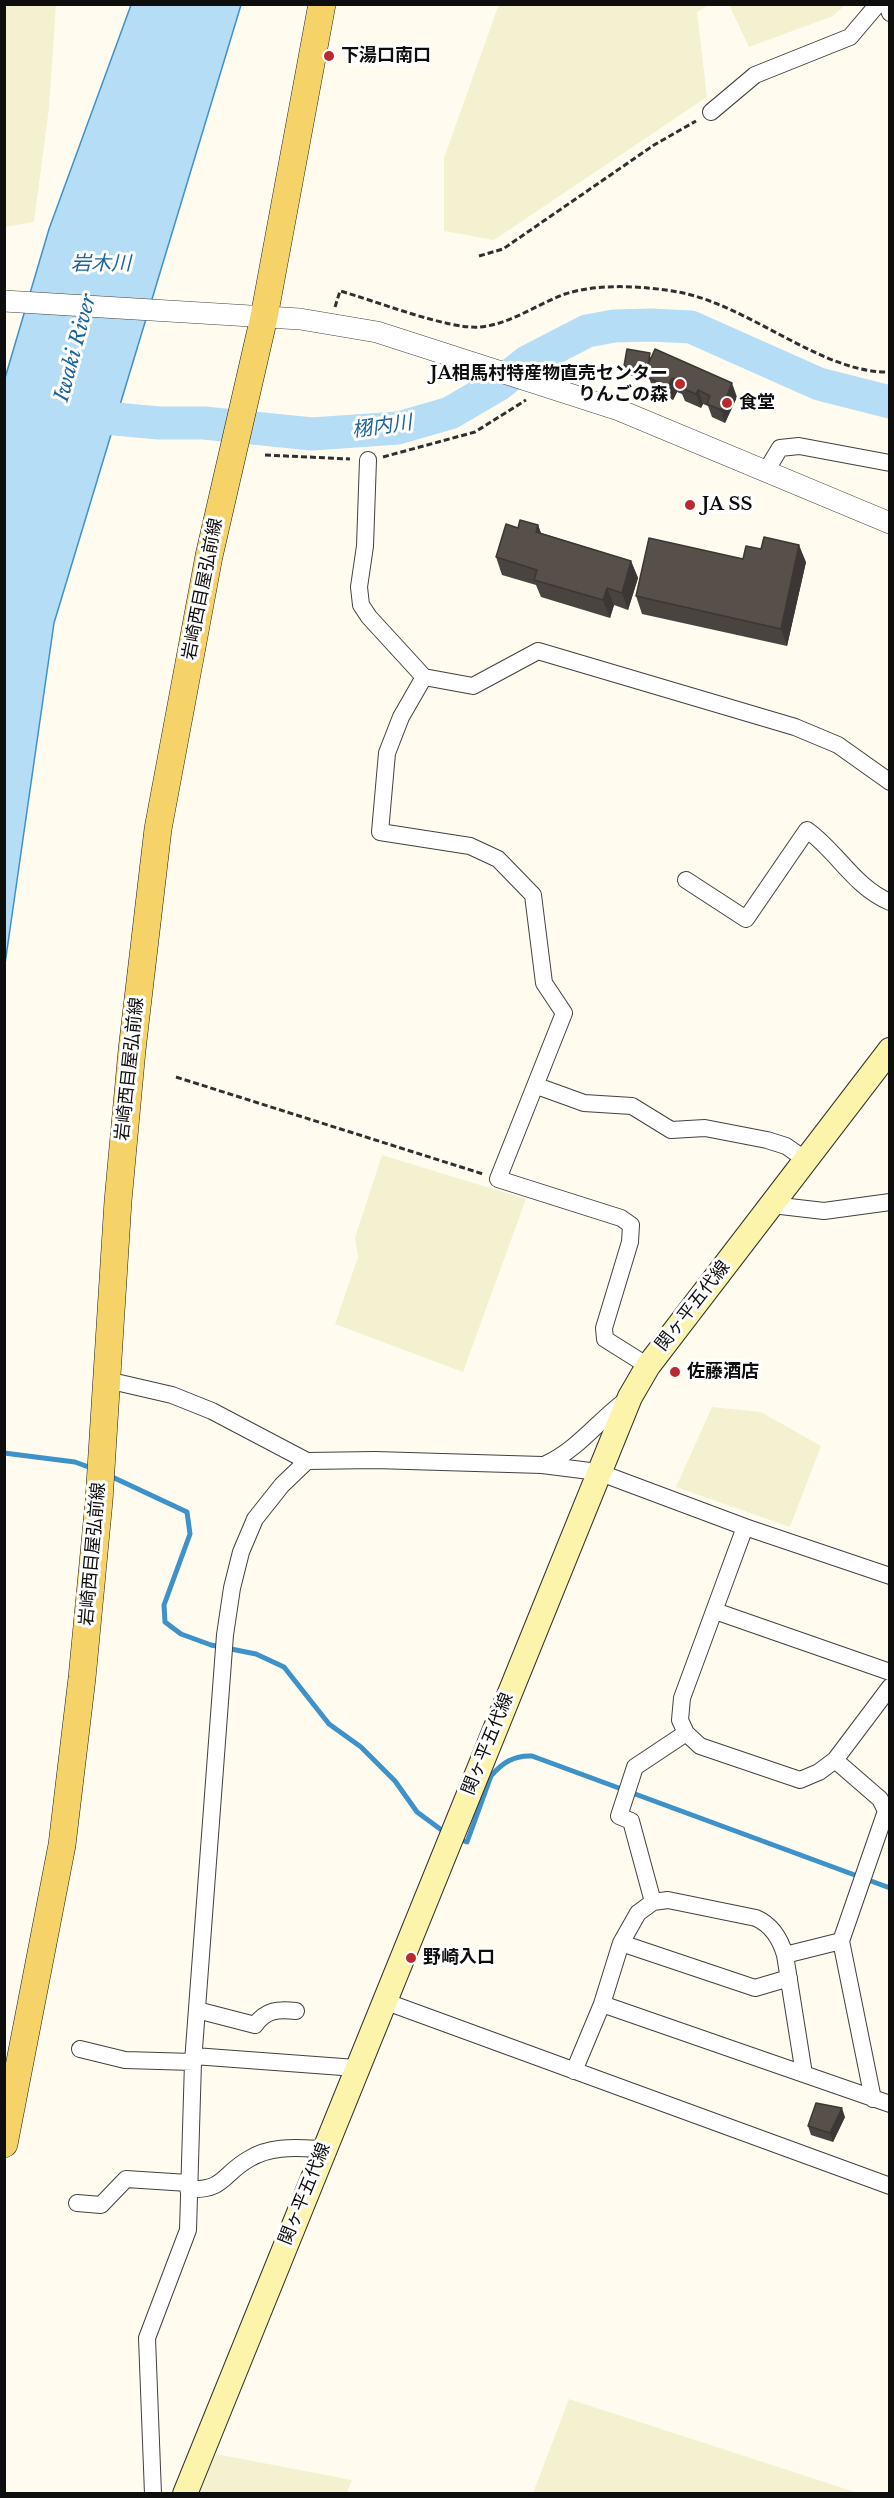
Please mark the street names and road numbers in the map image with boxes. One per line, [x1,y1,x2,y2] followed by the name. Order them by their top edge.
[179,516,227,662] street label: 岩崎西目屋弘前線
[112,996,148,1142] street label: 岩崎西目屋弘前線
[651,1257,735,1355] street label: 関ヶ平五代線
[76,1481,110,1627] street label: 岩崎西目屋弘前線
[458,1690,518,1798] street label: 関ヶ平五代線
[275,2140,335,2248] street label: 関ヶ平五代線

